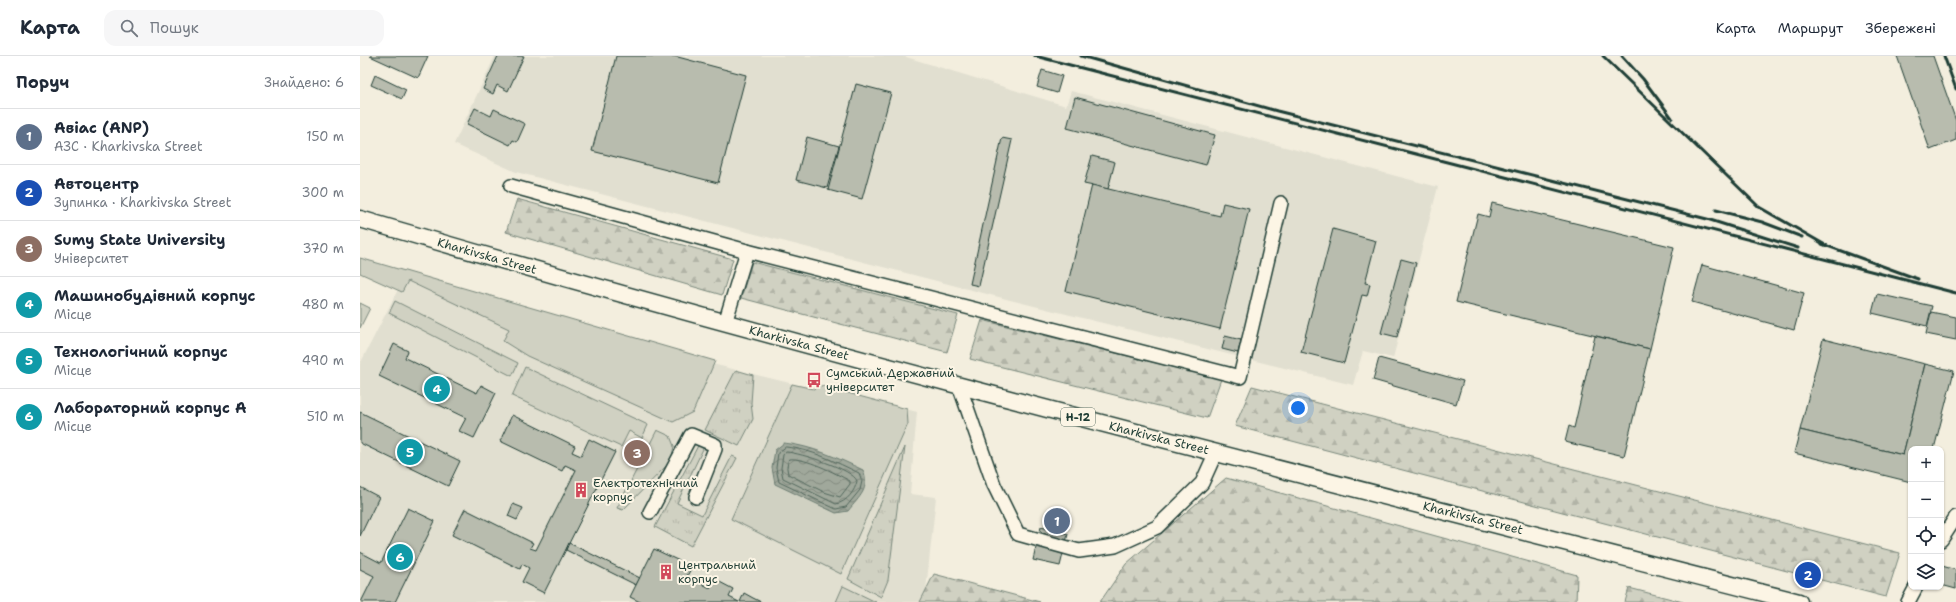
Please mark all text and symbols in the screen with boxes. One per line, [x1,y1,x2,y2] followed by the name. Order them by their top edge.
[104,10,384,46] search box
[20,15,80,40] text: Карта
[118,17,140,39] icon: search
[150,18,199,38] text: Пошук
[1716,19,1756,37] text: Карта
[1778,19,1843,37] text: Маршрут
[1865,19,1936,37] text: Збережені
[16,71,69,93] text: Поруч
[264,74,344,91] text: Знайдено: 6
[54,118,149,138] text: Авіас (ANP)
[26,128,32,145] text: 1
[306,128,344,145] text: 150 m
[54,138,203,155] text: АЗС · Kharkivska Street
[54,174,139,194] text: Автоцентр
[24,184,34,201] text: 2
[301,184,344,201] text: 300 m
[54,194,231,211] text: Зупинка · Kharkivska Street
[54,230,225,250] text: Sumy State University
[435,234,539,278] street label: Kharkivska Street
[24,240,34,257] text: 3
[302,240,344,257] text: 370 m
[54,250,129,267] text: Університет
[54,286,255,306] text: Машинобудівний корпус
[24,296,34,313] text: 4
[302,296,344,313] text: 480 m
[54,306,92,323] text: Місце
[747,322,851,364] street label: Kharkivska Street
[54,342,228,362] text: Технологічний корпус
[25,352,33,369] text: 5
[302,352,344,369] text: 490 m
[54,362,92,379] text: Місце
[826,365,955,395] place label: Сумський Державний університет
[805,371,823,389] bus stop icon: Сумський Державний університет
[424,374,450,404] pin: 4
[54,398,247,418] text: Лабораторний корпус А
[1288,398,1308,418] your location
[24,408,34,425] text: 6
[307,408,344,425] text: 510 m
[1061,408,1095,426] road number: Н-12
[54,418,92,435] text: Місце
[1107,418,1211,458] street label: Kharkivska Street
[397,437,423,467] pin: 5
[624,438,650,468] pin: 3
[1908,446,1944,590] map controls
[1908,446,1944,482] button: +
[593,475,698,505] place label: Електротехнічний корпус
[572,481,590,499] building icon: Електротехнічний корпус
[1908,482,1944,518] button: −
[1421,498,1525,538] street label: Kharkivska Street
[1044,506,1070,536] pin: 1
[1908,518,1944,554] button: locate
[387,542,413,572] pin: 6
[1908,554,1944,590] button: layers
[678,557,756,587] place label: Центральний корпус
[1795,560,1821,590] pin: 2
[657,563,675,581] building icon: Центральний корпус

